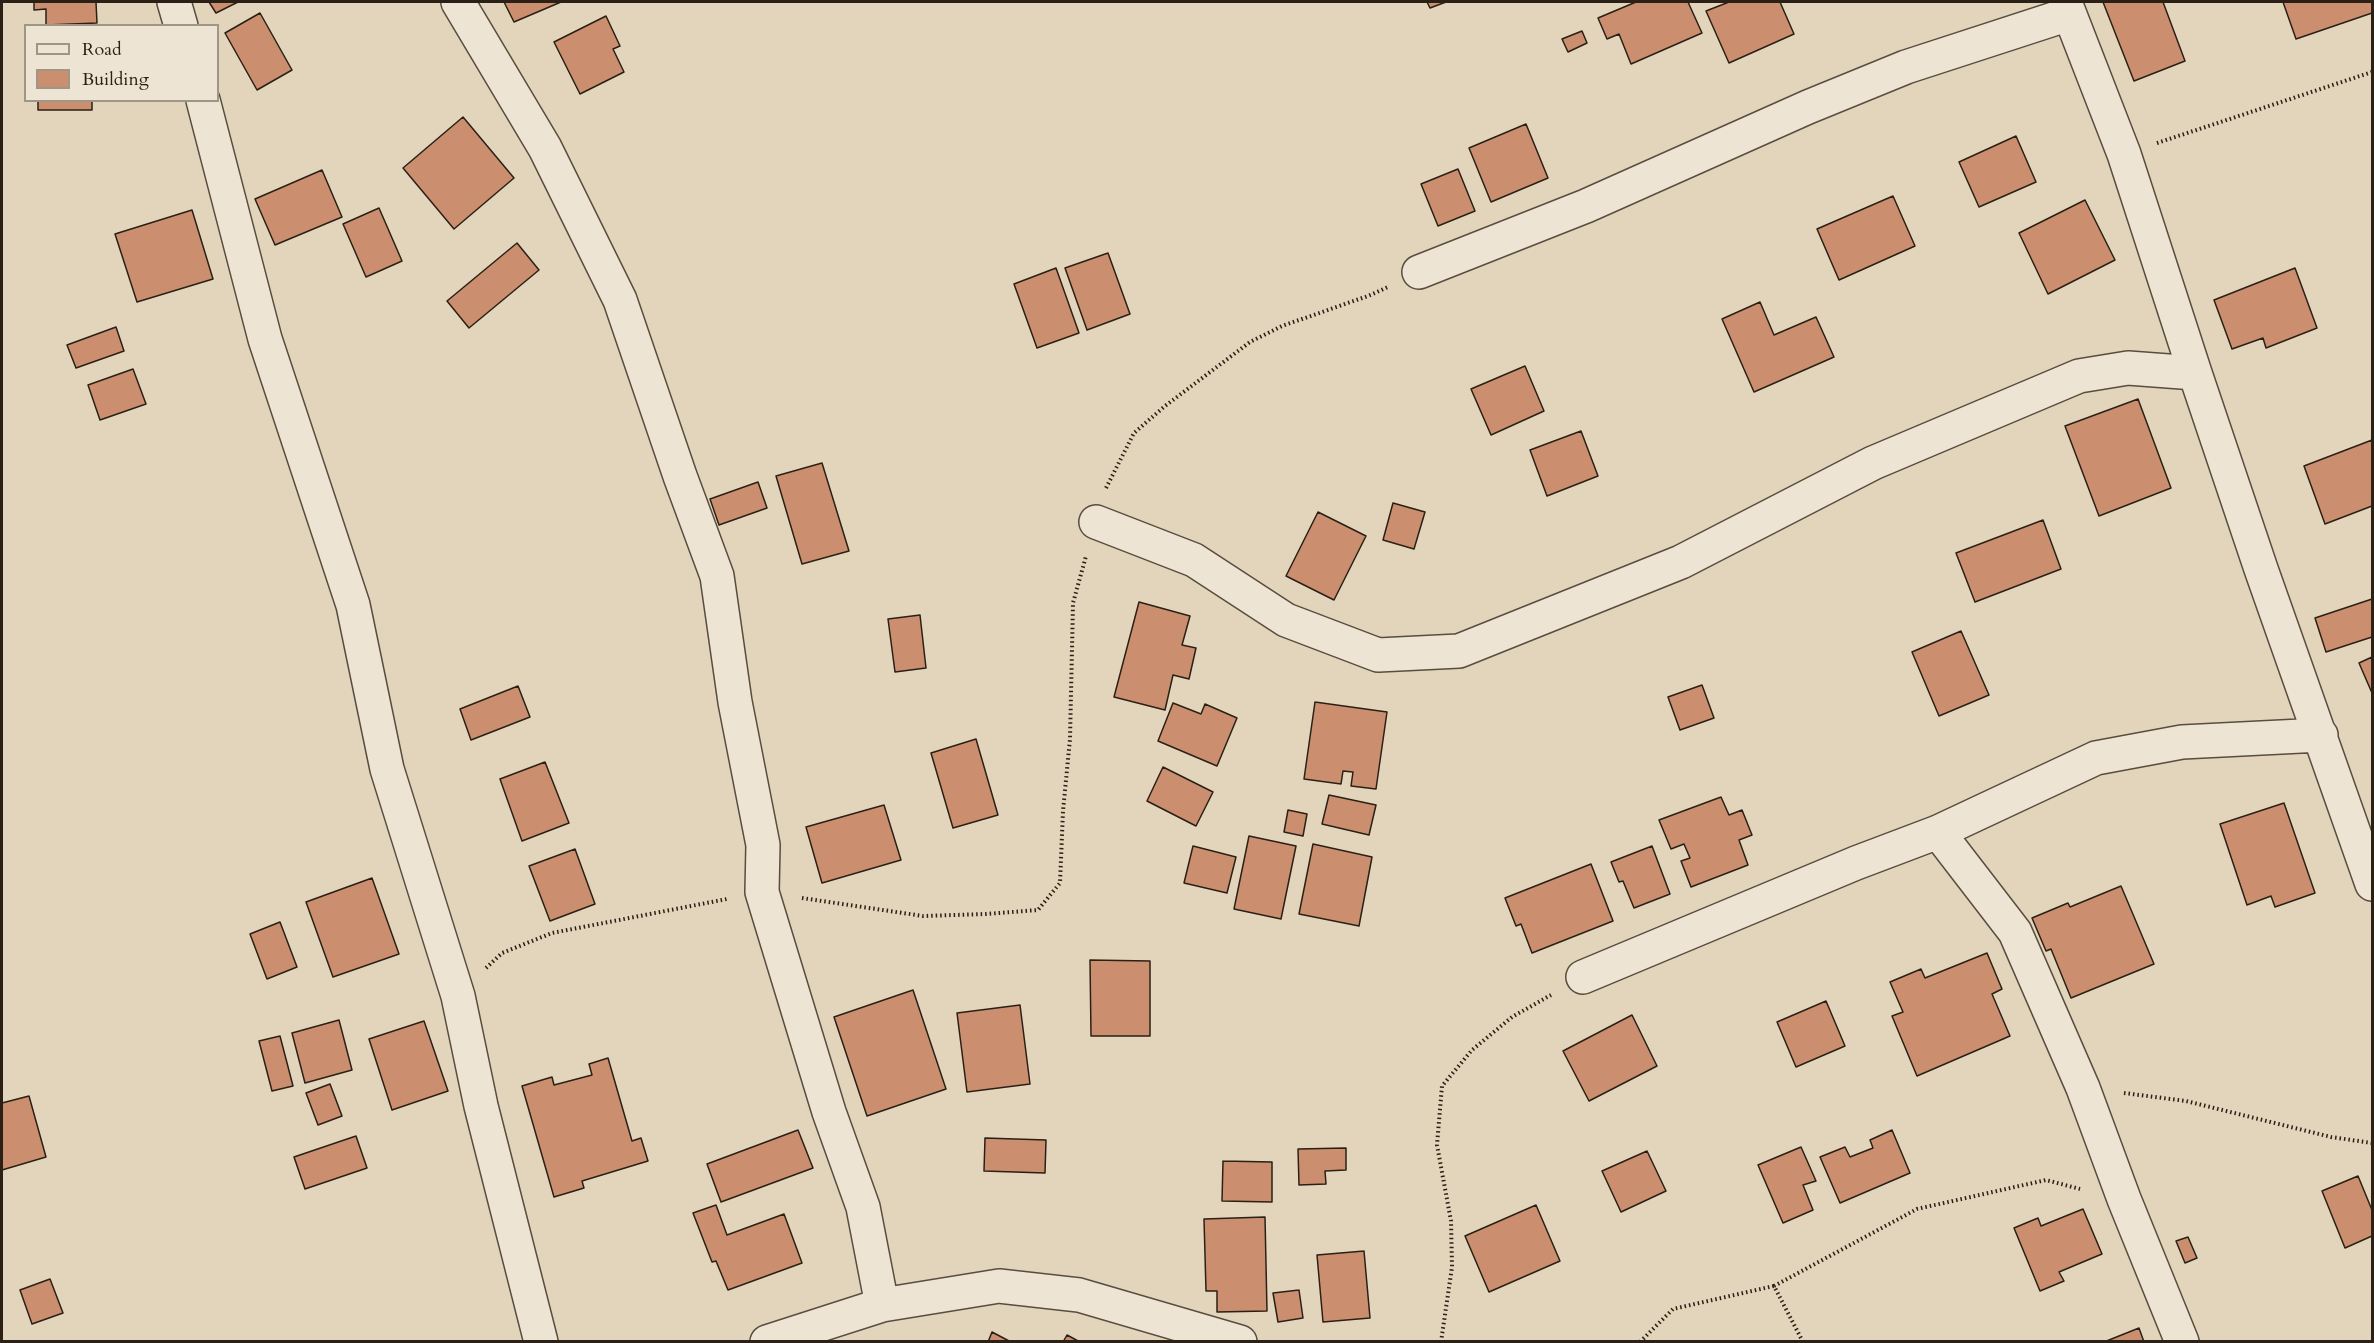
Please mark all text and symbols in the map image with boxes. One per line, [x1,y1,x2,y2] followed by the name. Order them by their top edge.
[24,24,219,102] legend
[82,37,122,62] text: Road
[82,67,149,92] text: Building

